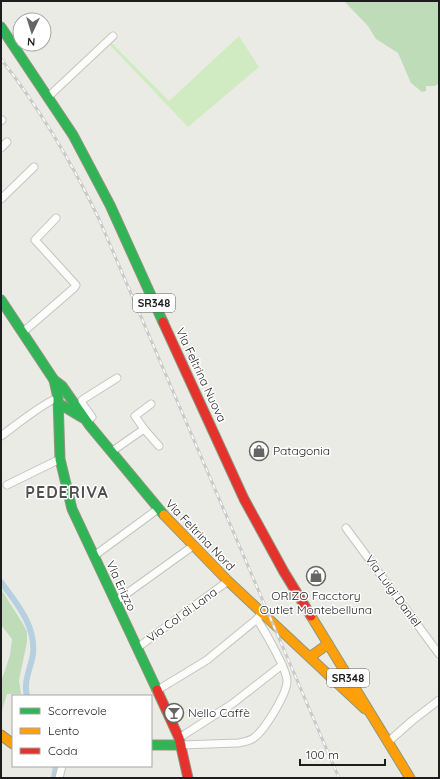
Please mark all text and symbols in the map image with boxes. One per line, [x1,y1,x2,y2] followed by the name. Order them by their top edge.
[12,12,52,52] north arrow
[27,35,36,49] text: N
[133,294,175,312] road number: SR348
[173,325,230,424] street label: Via Feltrina Nuova
[248,440,270,462] shop icon: Patagonia
[273,443,330,458] place label: Patagonia
[25,482,109,502] district label: PEDERIVA
[162,496,238,574] street label: Via Feltrina Nord
[362,552,424,630] street label: Via Luigi Daniel
[103,558,140,613] street label: Via Erizzo
[305,565,327,587] shop icon: ORIZO Facctory Outlet Montebelluna
[144,584,220,645] street label: Via Col di Lana
[260,588,372,617] place label: ORIZO Facctory Outlet Montebelluna
[327,669,369,687] road number: SR348
[12,695,152,767] legend
[163,702,185,724] bar icon: Nello Caffè
[48,703,107,718] text: Scorrevole
[188,705,250,720] place label: Nello Caffè
[48,723,79,738] text: Lento
[300,741,385,767] scale bar
[48,743,78,758] text: Coda
[306,747,339,762] text: 100 m

